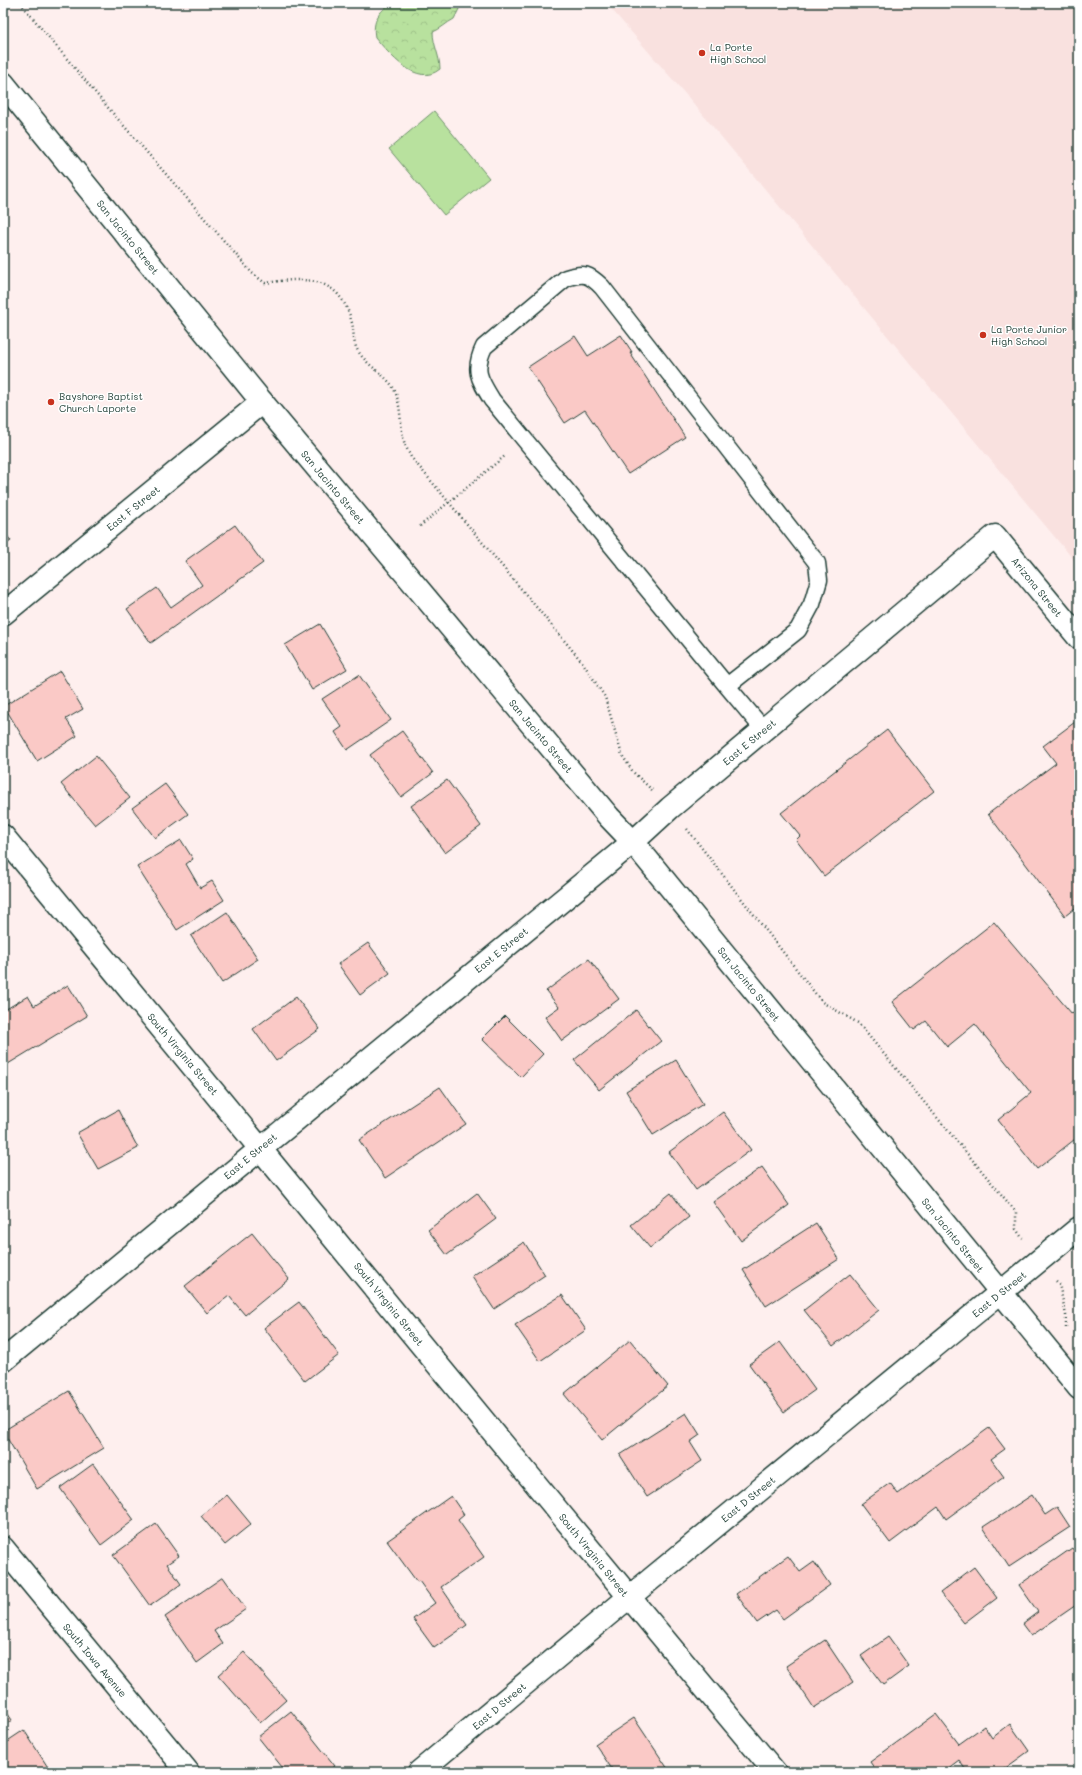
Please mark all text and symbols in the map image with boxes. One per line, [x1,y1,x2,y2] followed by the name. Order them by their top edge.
[710,40,766,66] place label: La Porte High School
[697,48,707,58] marker: La Porte High School
[94,197,162,277] street label: San Jacinto Street
[991,322,1067,348] place label: La Porte Junior High School
[978,330,988,340] marker: La Porte Junior High School
[59,389,143,415] place label: Bayshore Baptist Church Laporte
[46,397,56,407] marker: Bayshore Baptist Church Laporte
[298,447,368,527] street label: San Jacinto Street
[103,482,163,534] street label: East F Street
[1008,554,1066,620] street label: Arizona Street
[506,696,576,776] street label: San Jacinto Street
[720,716,778,768] street label: East E Street
[471,924,531,976] street label: East E Street
[715,944,783,1024] street label: San Jacinto Street
[144,1010,222,1098] street label: South Virginia Street
[221,1130,279,1182] street label: East E Street
[919,1195,987,1275] street label: San Jacinto Street
[351,1259,427,1349] street label: South Virginia Street
[969,1268,1029,1320] street label: East D Street
[718,1473,778,1525] street label: East D Street
[556,1510,632,1600] street label: South Virginia Street
[60,1620,130,1700] street label: South Iowa Avenue
[469,1679,529,1733] street label: East D Street

